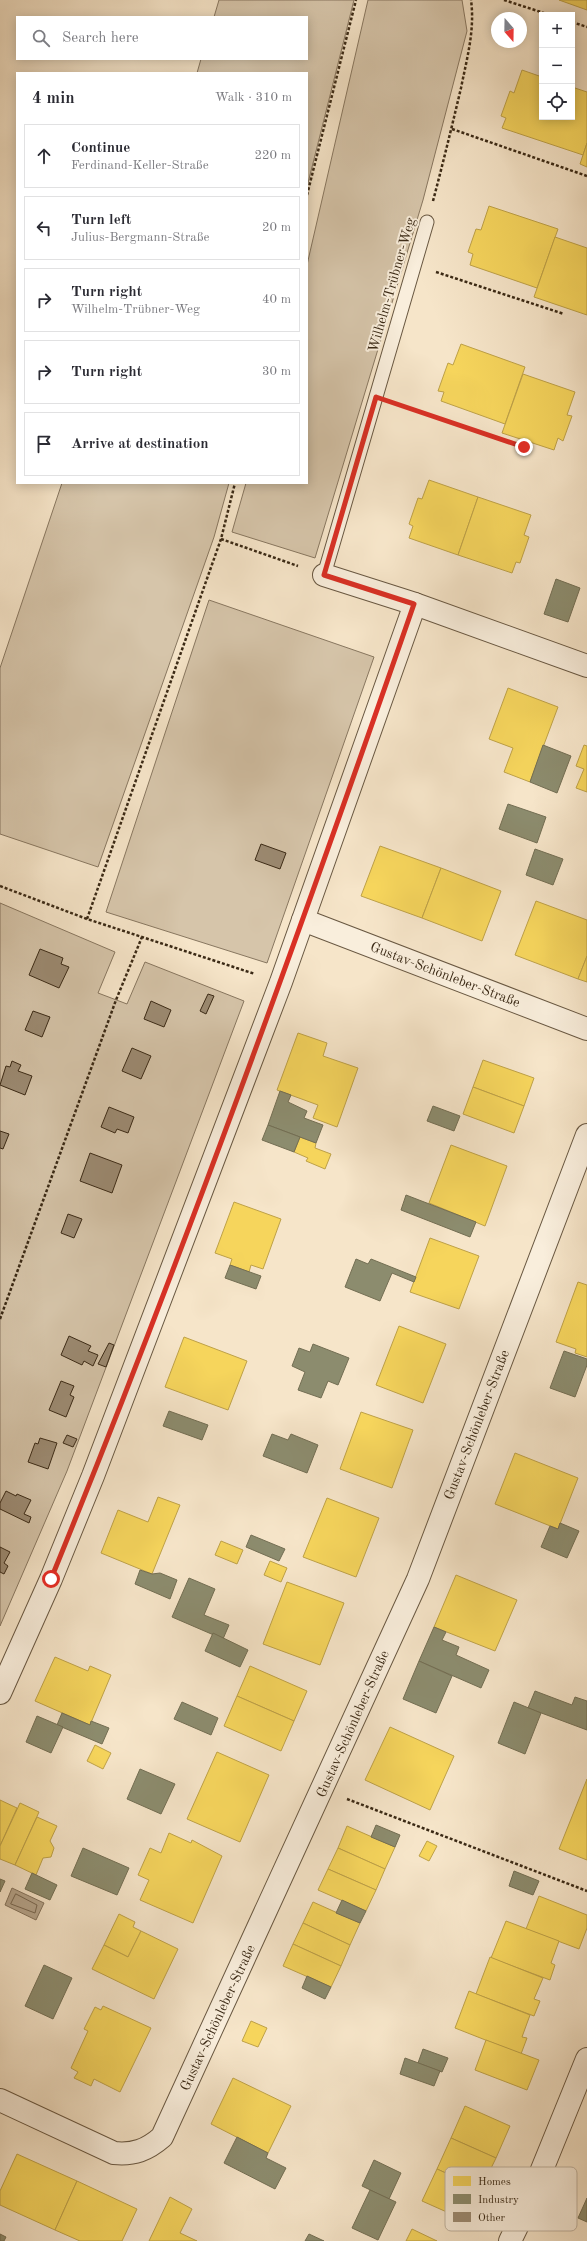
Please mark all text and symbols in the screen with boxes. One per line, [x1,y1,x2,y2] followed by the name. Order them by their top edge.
[491,12,527,48] north arrow
[539,12,575,120] map controls
[539,12,575,48] button: +
[16,16,308,60] search box
[30,27,52,49] icon: search
[62,31,139,46] text: Search here
[539,48,575,84] button: −
[539,84,575,120] button: locate
[32,90,75,107] text: 4 min
[215,91,292,104] text: Walk · 310 m
[71,141,130,156] text: Continue
[33,145,55,167] icon: ahead
[254,149,291,162] text: 220 m
[71,159,209,172] text: Ferdinand-Keller-Straße
[71,213,131,228] text: Turn left
[366,216,418,354] street label: Wilhelm-Trübner-Weg
[33,217,55,239] icon: left
[262,221,291,234] text: 20 m
[71,231,209,244] text: Julius-Bergmann-Straße
[71,285,142,300] text: Turn right
[33,289,55,311] icon: right
[262,293,291,306] text: 40 m
[71,303,200,316] text: Wilhelm-Trübner-Weg
[33,361,55,383] icon: right
[71,365,142,380] text: Turn right
[262,365,291,378] text: 30 m
[33,433,55,455] icon: arrive
[71,437,209,452] text: Arrive at destination
[515,438,533,456] route end
[368,940,522,1010] street label: Gustav-Schönleber-Straße
[442,1348,512,1502] street label: Gustav-Schönleber-Straße
[42,1570,60,1588] route start
[314,1648,392,1800] street label: Gustav-Schönleber-Straße
[178,1943,258,2093] street label: Gustav-Schönleber-Straße
[445,2167,577,2231] legend
[478,2177,511,2188] text: Homes
[478,2195,519,2206] text: Industry
[478,2213,506,2224] text: Other

